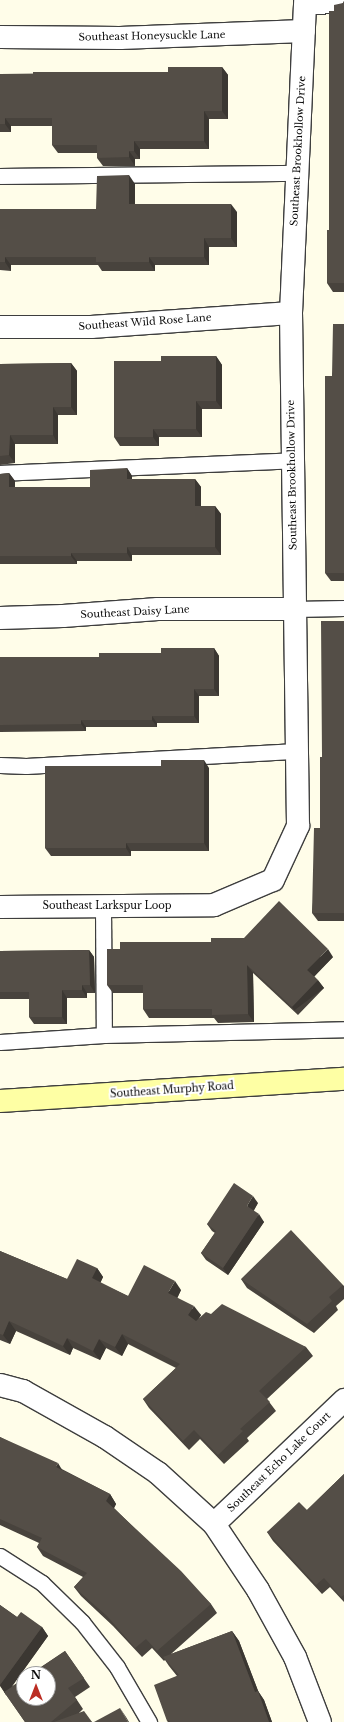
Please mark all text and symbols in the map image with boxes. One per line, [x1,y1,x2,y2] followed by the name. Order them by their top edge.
[78,29,226,43] street label: Southeast Honeysuckle Lane
[288,75,308,227] street label: Southeast Brookhollow Drive
[78,311,212,333] street label: Southeast Wild Rose Lane
[285,400,299,550] street label: Southeast Brookhollow Drive
[80,603,190,621] street label: Southeast Daisy Lane
[42,900,172,912] street label: Southeast Larkspur Loop
[110,1080,234,1100] street label: Southeast Murphy Road
[225,1409,333,1515] street label: Southeast Echo Lake Court
[16,1666,56,1706] north arrow
[31,1668,41,1682] text: N

